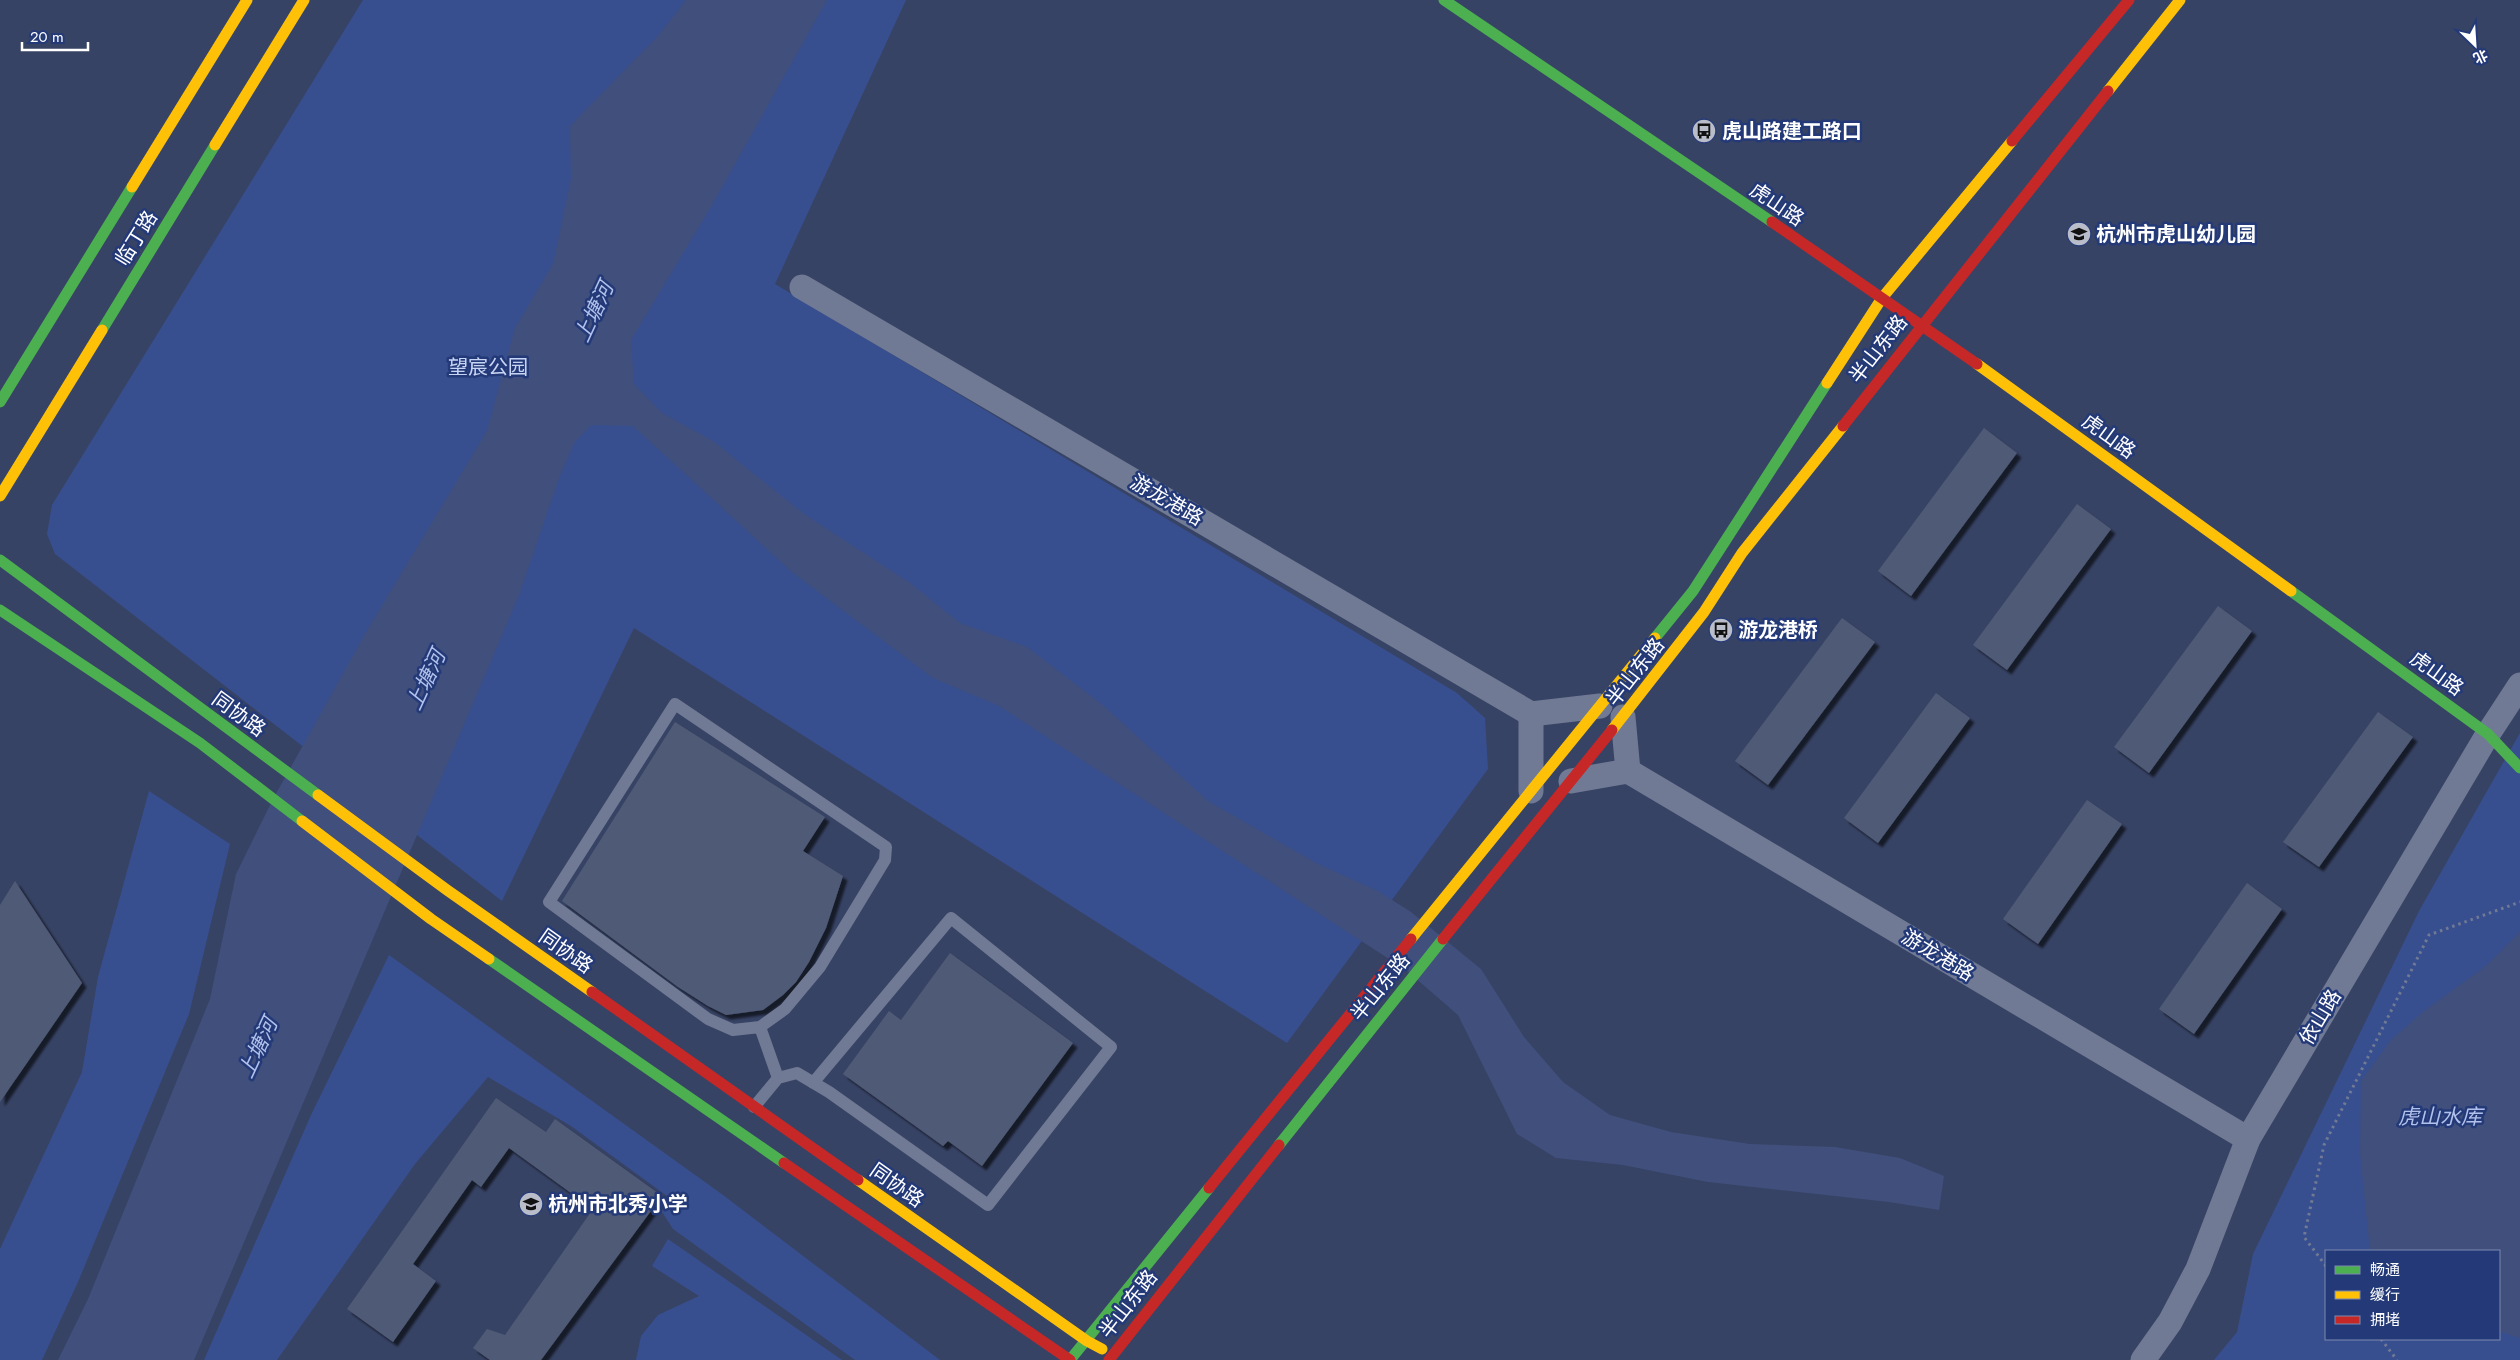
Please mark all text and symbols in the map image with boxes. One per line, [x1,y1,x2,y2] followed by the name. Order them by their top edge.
[22,20,89,52] scale bar
[2450,20,2500,70] north arrow
[30,26,64,48] text: 20 m
[2470,45,2491,69] text: 北
[1722,117,1862,146] place label: 虎山路建工路口
[1691,118,1717,144] bus stop icon: 虎山路建工路口
[1744,176,1810,233] street label: 虎山路
[108,205,165,271] street label: 临丁路
[2096,220,2256,249] place label: 杭州市虎山幼儿园
[2066,221,2092,247] school or university icon: 杭州市虎山幼儿园
[567,273,623,347] water label: 上塘河
[1842,309,1914,390] street label: 半山东路
[448,353,528,382] park label: 望宸公园
[2076,407,2141,466] street label: 虎山路
[1125,468,1209,533] street label: 游龙港路
[1738,616,1818,645] place label: 游龙港桥
[1708,617,1734,643] bus stop icon: 游龙港桥
[1599,632,1671,713] street label: 半山东路
[399,641,455,715] water label: 上塘河
[2404,644,2469,703] street label: 虎山路
[206,685,271,744] street label: 同协路
[533,922,599,980] street label: 同协路
[1896,922,1979,988] street label: 游龙港路
[1344,947,1417,1028] street label: 半山东路
[2293,984,2348,1050] street label: 依山路
[231,1009,287,1083] water label: 上塘河
[2398,1102,2485,1132] water label: 虎山水库
[864,1156,930,1214] street label: 同协路
[548,1190,688,1219] place label: 杭州市北秀小学
[518,1191,544,1217] school or university icon: 杭州市北秀小学
[2325,1250,2500,1340] legend
[2370,1259,2400,1281] text: 畅通
[1092,1264,1164,1345] street label: 半山东路
[2370,1284,2400,1306] text: 缓行
[2370,1309,2400,1331] text: 拥堵

